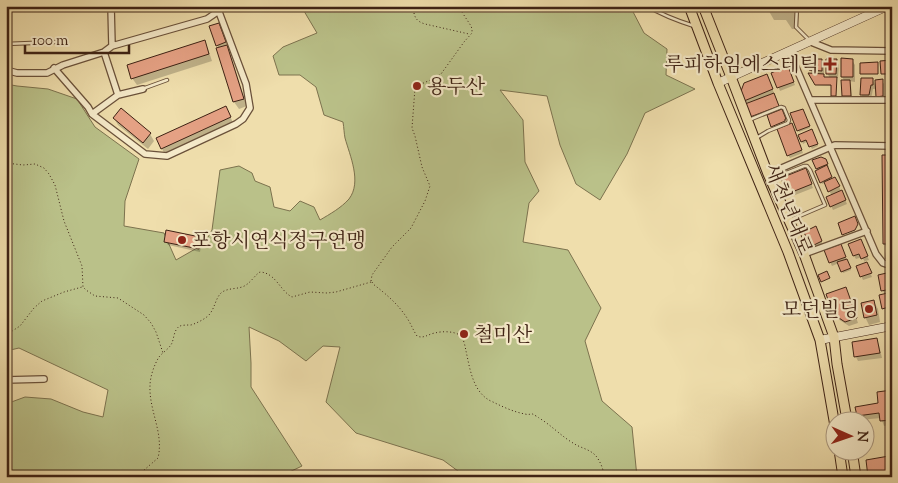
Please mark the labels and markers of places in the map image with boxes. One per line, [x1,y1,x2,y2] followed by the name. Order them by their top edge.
[664,52,819,81] place label: 루피하임에스테틱
[823,57,837,71] marker: 루피하임에스테틱
[427,74,486,103] place label: 용두산
[411,80,423,92] marker: 용두산
[192,228,366,257] place label: 포항시연식정구연맹
[176,234,188,246] marker: 포항시연식정구연맹
[782,297,859,326] place label: 모던빌딩
[863,303,875,315] marker: 모던빌딩
[474,322,533,351] place label: 철미산
[458,328,470,340] marker: 철미산

